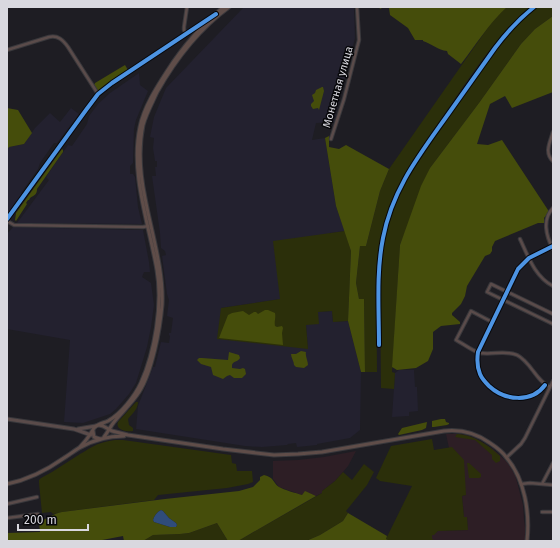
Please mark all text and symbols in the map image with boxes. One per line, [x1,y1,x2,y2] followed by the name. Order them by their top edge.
[320,45,356,129] street label: Монетная улица
[18,506,88,532] scale bar
[24,513,57,527] text: 200 m

